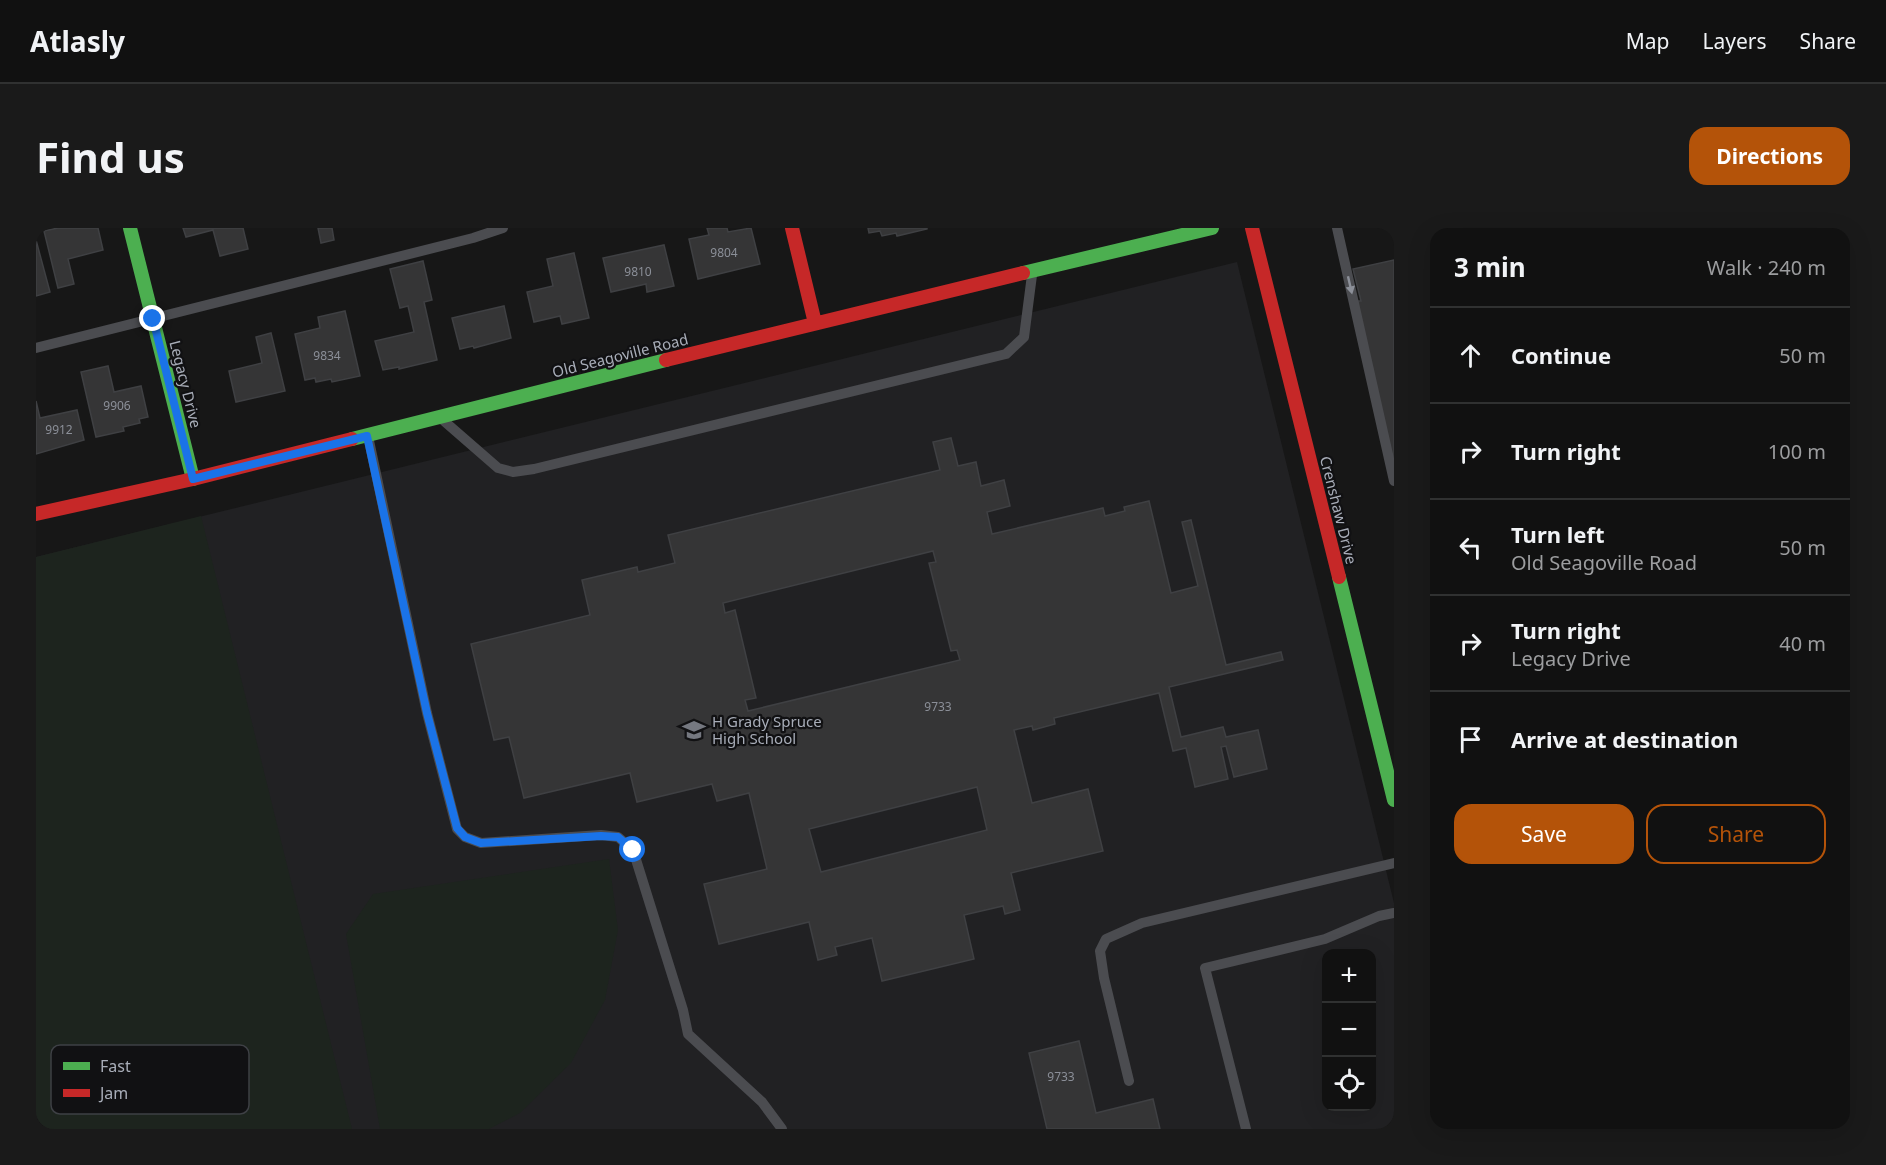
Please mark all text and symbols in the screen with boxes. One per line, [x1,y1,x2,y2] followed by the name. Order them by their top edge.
[30,22,125,60] text: Atlasly
[1626,27,1670,55] text: Map
[1703,27,1767,55] text: Layers
[1800,27,1856,55] text: Share
[1689,127,1850,185] button: Directions
[36,128,185,185] text: Find us
[710,244,738,261] house number: 9804
[1454,249,1526,285] text: 3 min
[1707,254,1826,281] text: Walk · 240 m
[624,263,652,280] house number: 9810
[1346,276,1356,294] one-way arrow
[139,305,165,331] route end
[550,328,690,382] street label: Old Seagoville Road
[165,338,207,430] street label: Legacy Drive
[1454,339,1487,372] icon: ahead
[1511,340,1611,370] text: Continue
[1779,342,1826,369] text: 50 m
[313,347,341,364] house number: 9834
[103,397,131,414] house number: 9906
[45,421,73,438] house number: 9912
[1454,435,1487,468] icon: right
[1511,436,1621,466] text: Turn right
[1768,438,1826,465] text: 100 m
[1316,454,1362,566] street label: Crenshaw Drive
[1511,519,1605,549] text: Turn left
[1454,531,1487,564] icon: left
[1779,534,1826,561] text: 50 m
[1511,549,1697,576] text: Old Seagoville Road
[1511,615,1621,645] text: Turn right
[1454,627,1487,660] icon: right
[1779,630,1826,657] text: 40 m
[1511,645,1631,672] text: Legacy Drive
[924,698,952,715] house number: 9733
[712,711,822,748] place label: H Grady Spruce High School
[681,717,707,743] school or university icon: H Grady Spruce High School
[1454,723,1487,756] icon: arrive
[1511,724,1738,754] text: Arrive at destination
[1454,804,1634,864] button: Save
[1646,804,1826,864] button: Share
[619,836,645,862] route start
[1322,949,1376,1111] map controls
[1322,949,1376,1003] button: +
[1322,1003,1376,1057] button: −
[51,1045,249,1114] legend
[100,1055,131,1077] text: Fast
[1322,1057,1376,1111] button: locate
[1047,1068,1075,1085] house number: 9733
[98,1082,128,1104] text: Jam

